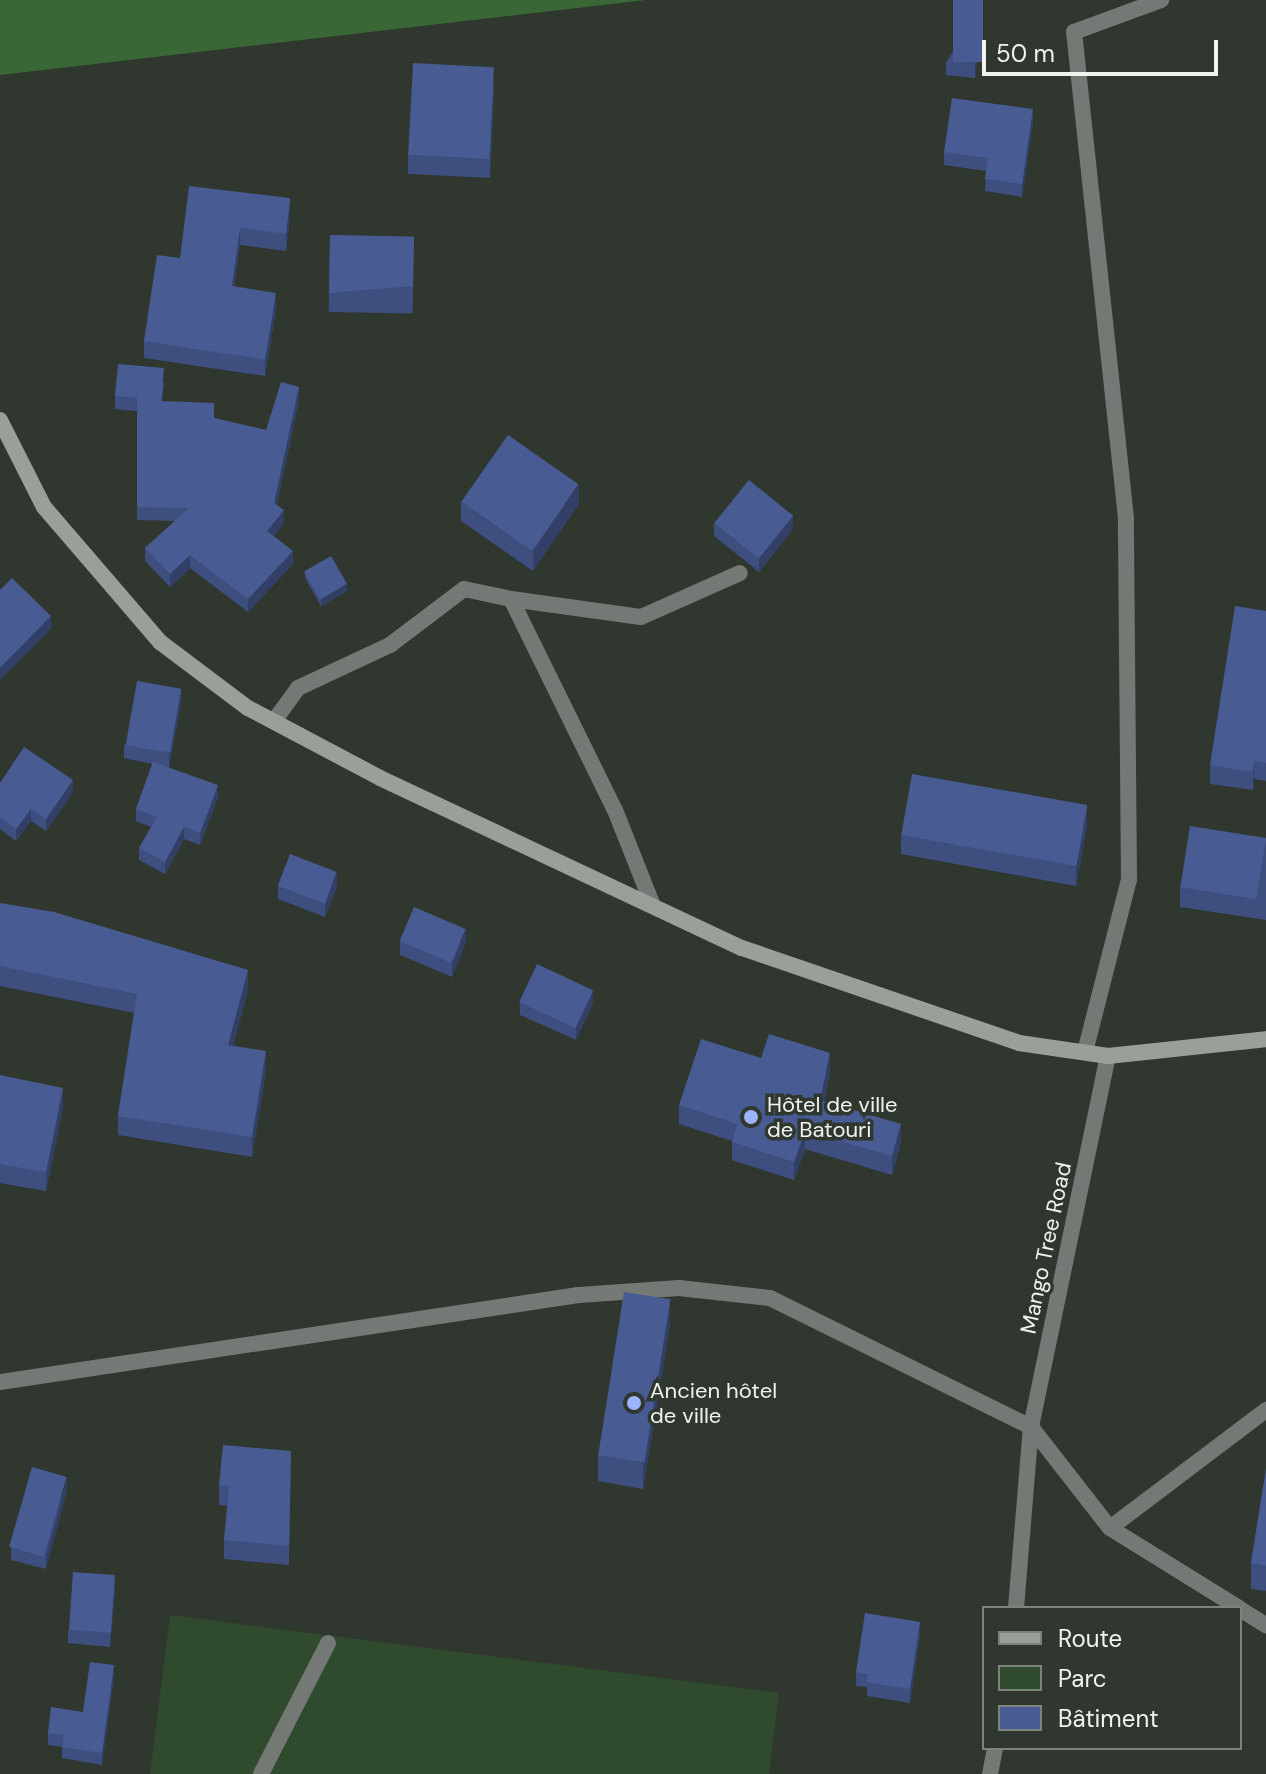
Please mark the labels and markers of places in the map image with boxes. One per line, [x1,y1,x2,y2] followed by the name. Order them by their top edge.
[767,1091,897,1142] place label: Hôtel de ville de Batouri
[742,1108,760,1126] marker: Hôtel de ville de Batouri
[650,1377,777,1428] place label: Ancien hôtel de ville
[625,1394,643,1412] marker: Ancien hôtel de ville

